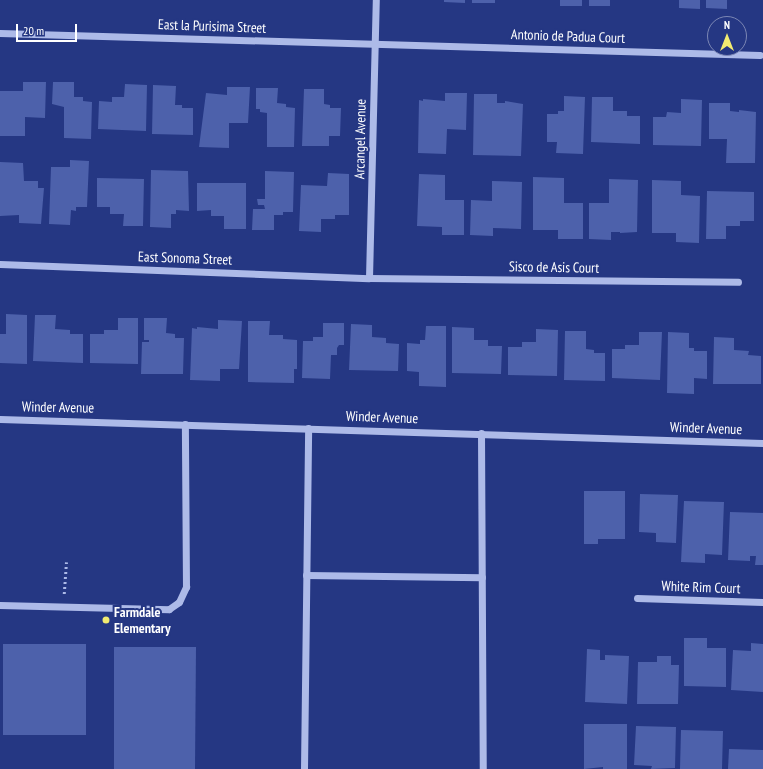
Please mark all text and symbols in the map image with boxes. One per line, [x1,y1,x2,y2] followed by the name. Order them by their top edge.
[18,16,79,42] scale bar
[158,16,266,36] street label: East la Purisima Street
[707,16,747,56] north arrow
[724,18,730,32] text: N
[23,23,44,38] text: 20 m
[511,26,625,46] street label: Antonio de Padua Court
[351,99,369,179] street label: Arcangel Avenue
[138,248,232,268] street label: East Sonoma Street
[509,258,599,276] street label: Sisco de Asis Court
[22,398,94,416] street label: Winder Avenue
[345,407,419,427] street label: Winder Avenue
[669,418,743,438] street label: Winder Avenue
[661,577,741,597] street label: White Rim Court
[114,604,171,636] place label: Farmdale Elementary
[101,615,111,625] marker: Farmdale Elementary

